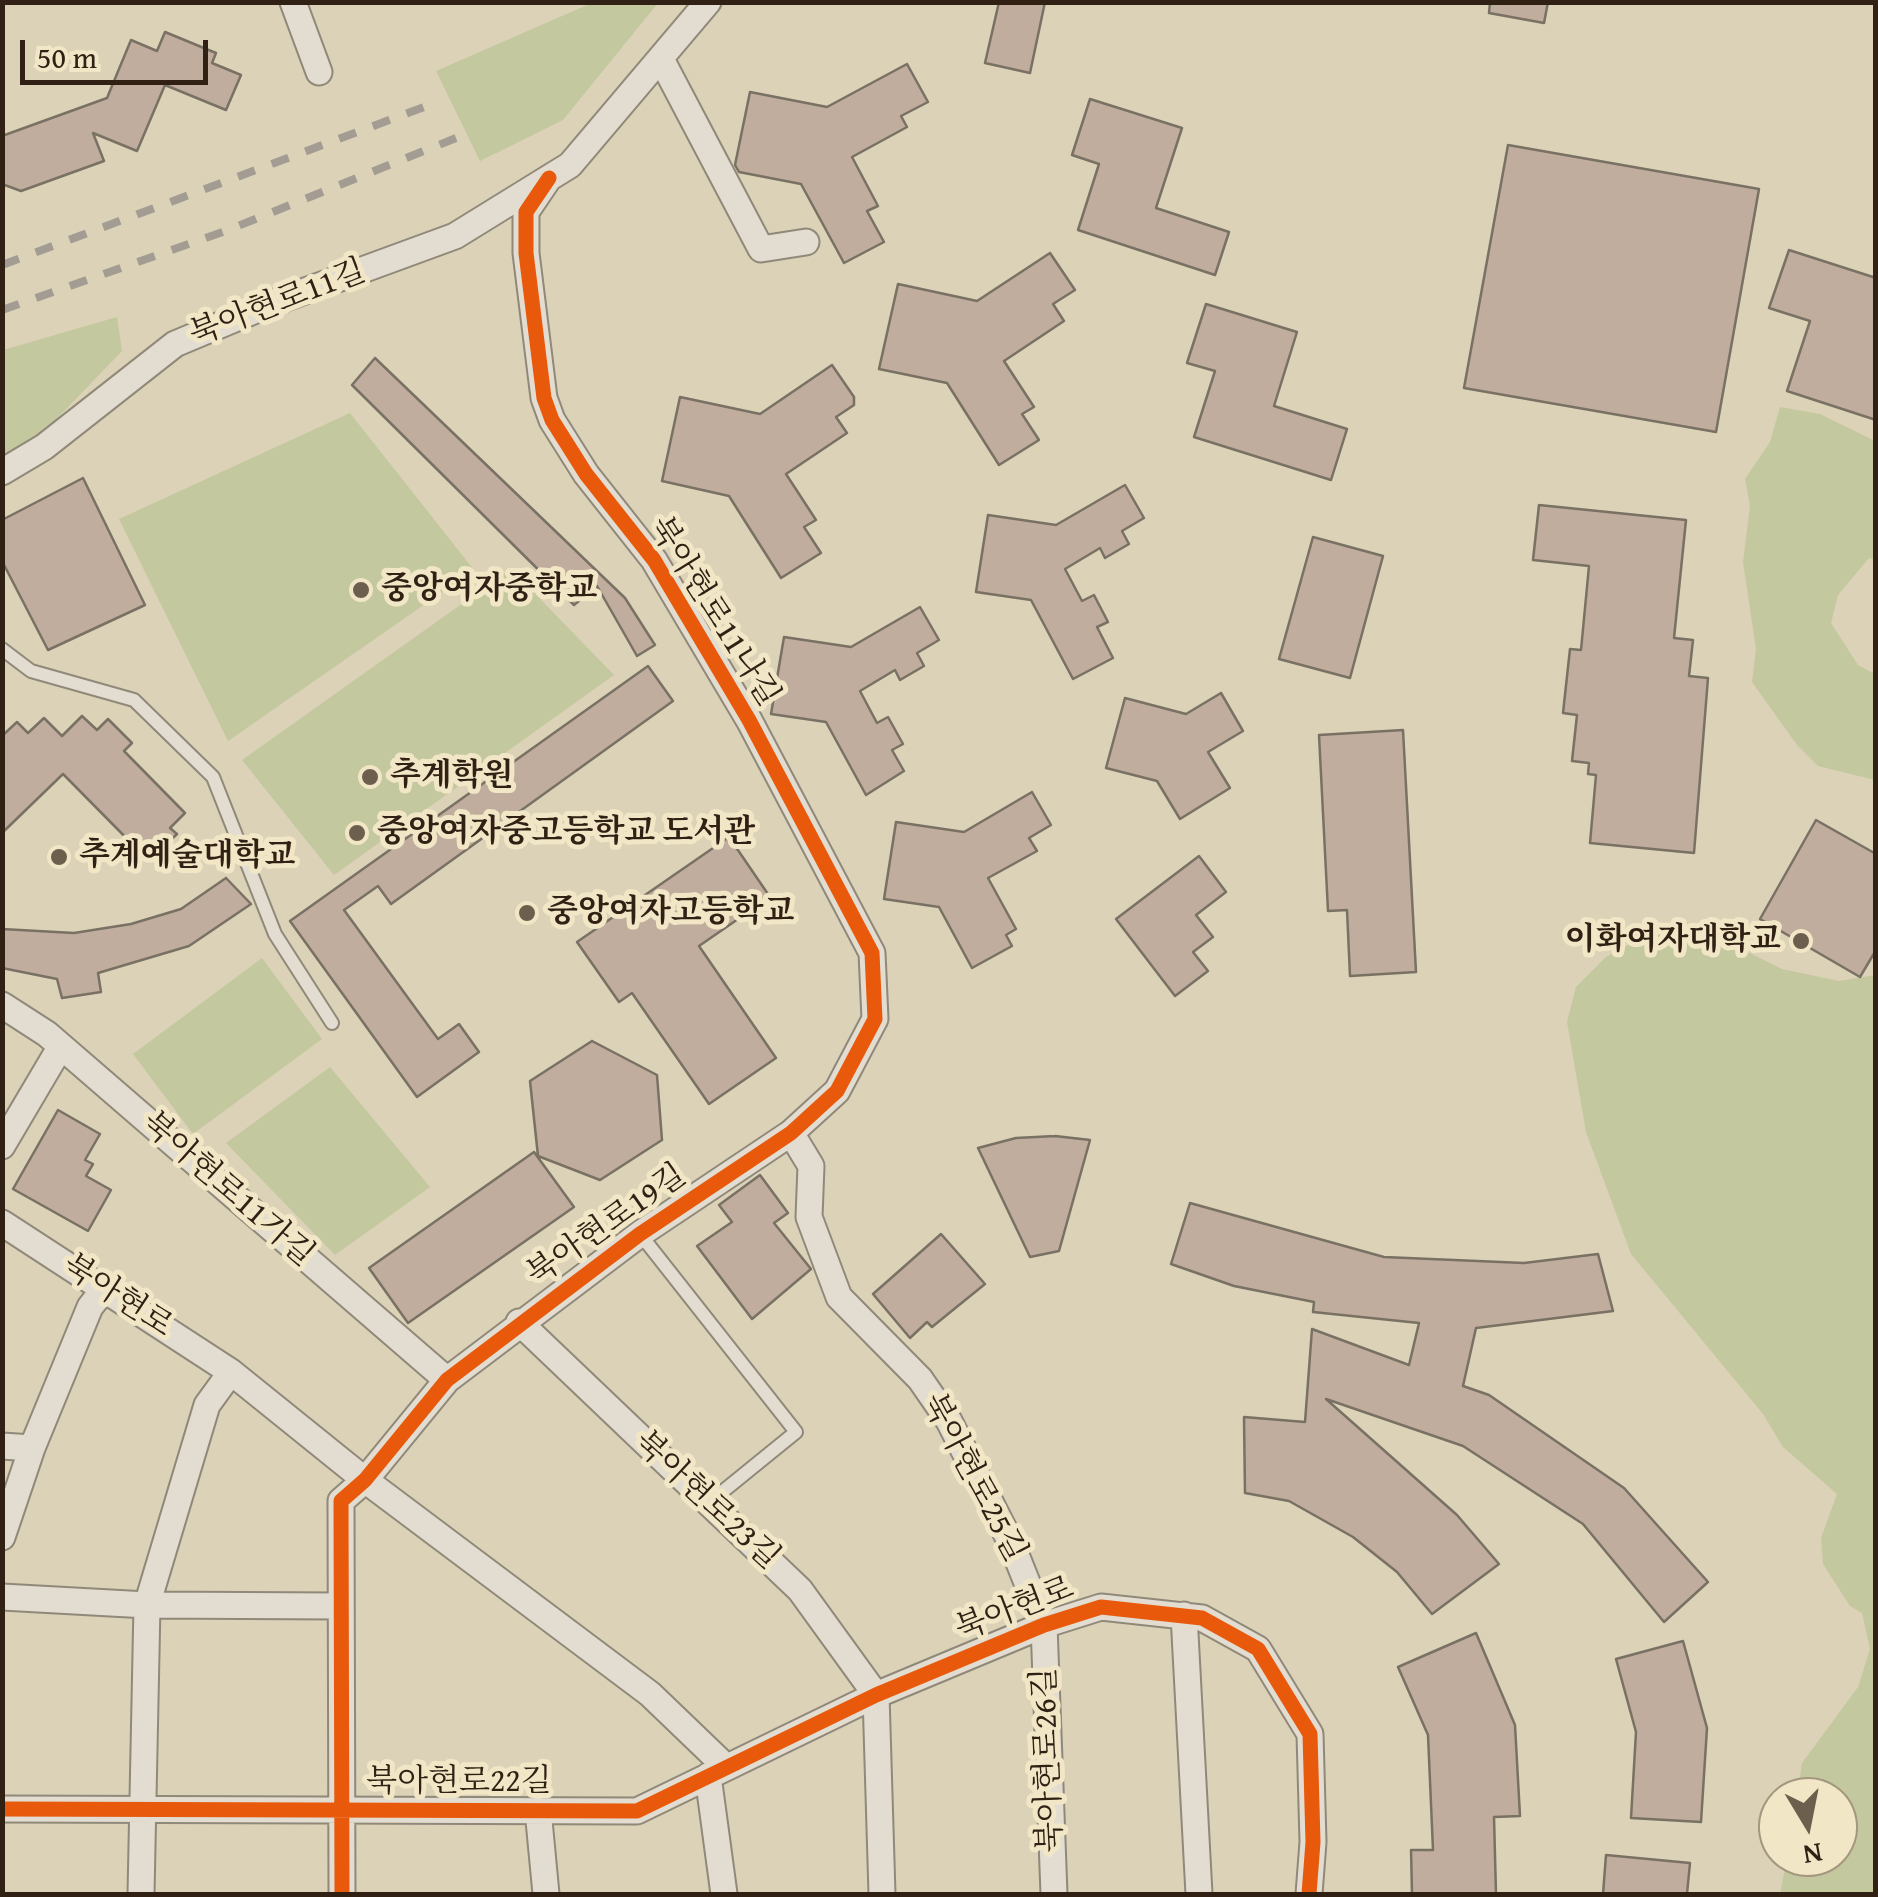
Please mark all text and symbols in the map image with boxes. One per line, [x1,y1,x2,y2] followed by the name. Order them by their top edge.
[25,20,212,82] scale bar
[37,35,97,79] text: 50 m
[185,253,371,355] street label: 북아현로11길
[639,510,787,714] street label: 북아현로11나길
[381,571,597,609] place label: 중앙여자중학교
[350,579,372,601] marker: 중앙여자중학교
[390,758,514,796] place label: 추계학원
[359,766,381,788] marker: 추계학원
[377,814,755,852] place label: 중앙여자중고등학교 도서관
[346,822,368,844] marker: 중앙여자중고등학교 도서관
[79,838,295,876] place label: 추계예술대학교
[48,846,70,868] marker: 추계예술대학교
[547,894,794,932] place label: 중앙여자고등학교
[516,902,538,924] marker: 중앙여자고등학교
[1565,922,1781,960] place label: 이화여자대학교
[1790,930,1812,952] marker: 이화여자대학교
[133,1105,321,1275] street label: 북아현로11가길
[520,1157,694,1295] street label: 북아현로19길
[55,1247,179,1347] street label: 북아현로
[913,1387,1033,1569] street label: 북아현로25길
[625,1424,787,1578] street label: 북아현로23길
[950,1570,1080,1650] street label: 북아현로
[1027,1667,1071,1853] street label: 북아현로26길
[366,1764,552,1802] street label: 북아현로22길
[1758,1777,1858,1877] north arrow
[1800,1833,1826,1877] text: N

